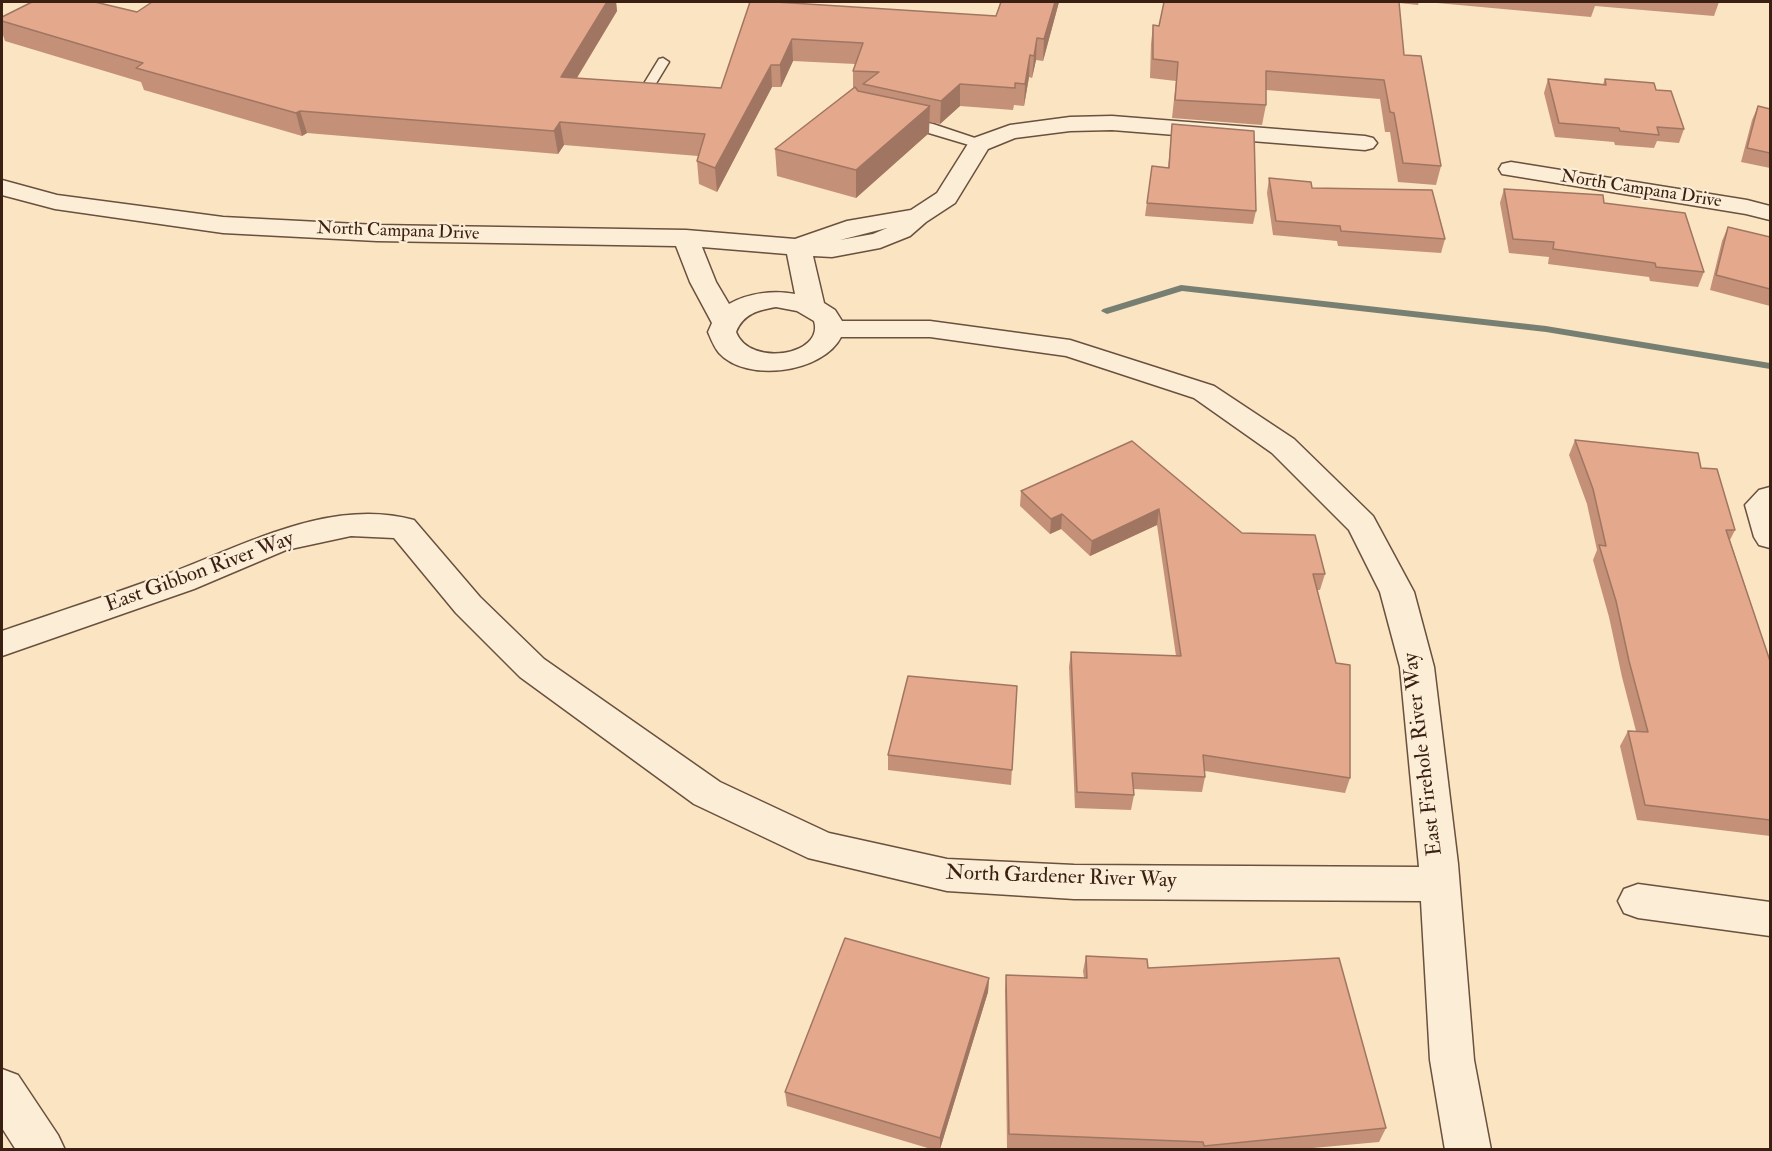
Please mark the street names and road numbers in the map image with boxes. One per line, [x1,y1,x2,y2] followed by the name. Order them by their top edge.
[1559,167,1723,213] street label: North Campana Drive
[316,218,480,246] street label: North Campana Drive
[102,527,298,619] street label: East Gibbon River Way
[1399,651,1449,857] street label: East Firehole River Way
[945,861,1177,895] street label: North Gardener River Way

